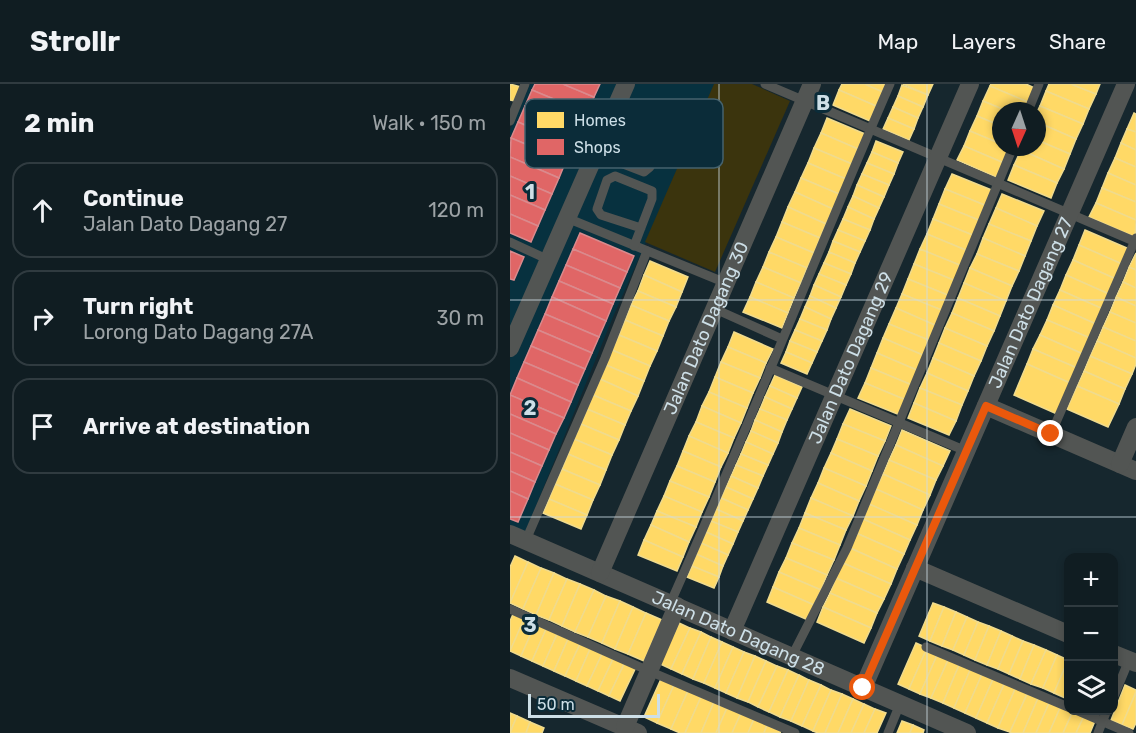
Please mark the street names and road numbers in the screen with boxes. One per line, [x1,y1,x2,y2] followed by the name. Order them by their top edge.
[984,214,1077,392] street label: Jalan Dato Dagang 27
[659,238,753,418] street label: Jalan Dato Dagang 30
[804,268,898,447] street label: Jalan Dato Dagang 29
[649,586,828,681] street label: Jalan Dato Dagang 28

